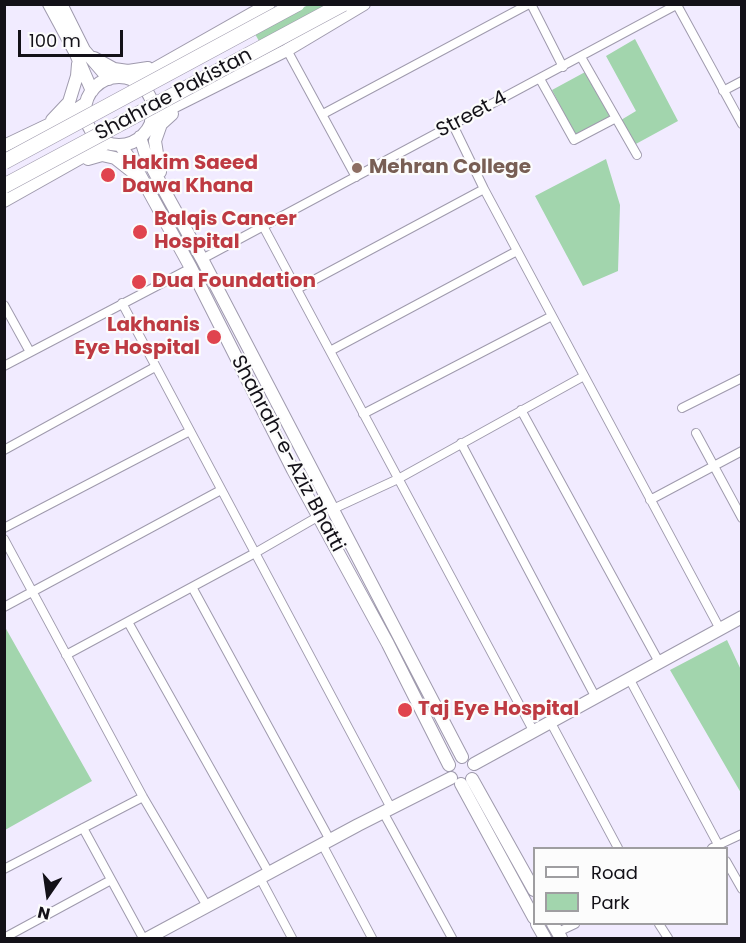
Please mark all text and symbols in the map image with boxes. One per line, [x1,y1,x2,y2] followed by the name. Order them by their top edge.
[21,18,126,56] scale bar
[29,28,81,53] text: 100 m
[92,44,256,146] street label: Shahrae Pakistan
[433,86,511,144] street label: Street 4
[122,152,258,199] place label: Hakim Saeed Dawa Khana
[369,156,531,180] place label: Mehran College
[350,161,364,175] marker: Mehran College
[99,166,117,184] marker: Hakim Saeed Dawa Khana
[154,208,297,255] place label: Balqis Cancer Hospital
[131,223,149,241] marker: Balqis Cancer Hospital
[152,270,316,294] place label: Dua Foundation
[130,273,148,291] marker: Dua Foundation
[74,314,200,361] place label: Lakhanis Eye Hospital
[205,328,223,346] marker: Lakhanis Eye Hospital
[225,352,349,556] street label: Shahrah-e-Aziz Bhatti
[418,698,579,722] place label: Taj Eye Hospital
[396,701,414,719] marker: Taj Eye Hospital
[533,847,728,925] legend
[591,860,638,885] text: Road
[18,865,78,925] north arrow
[591,890,630,915] text: Park
[35,900,52,926] text: N

